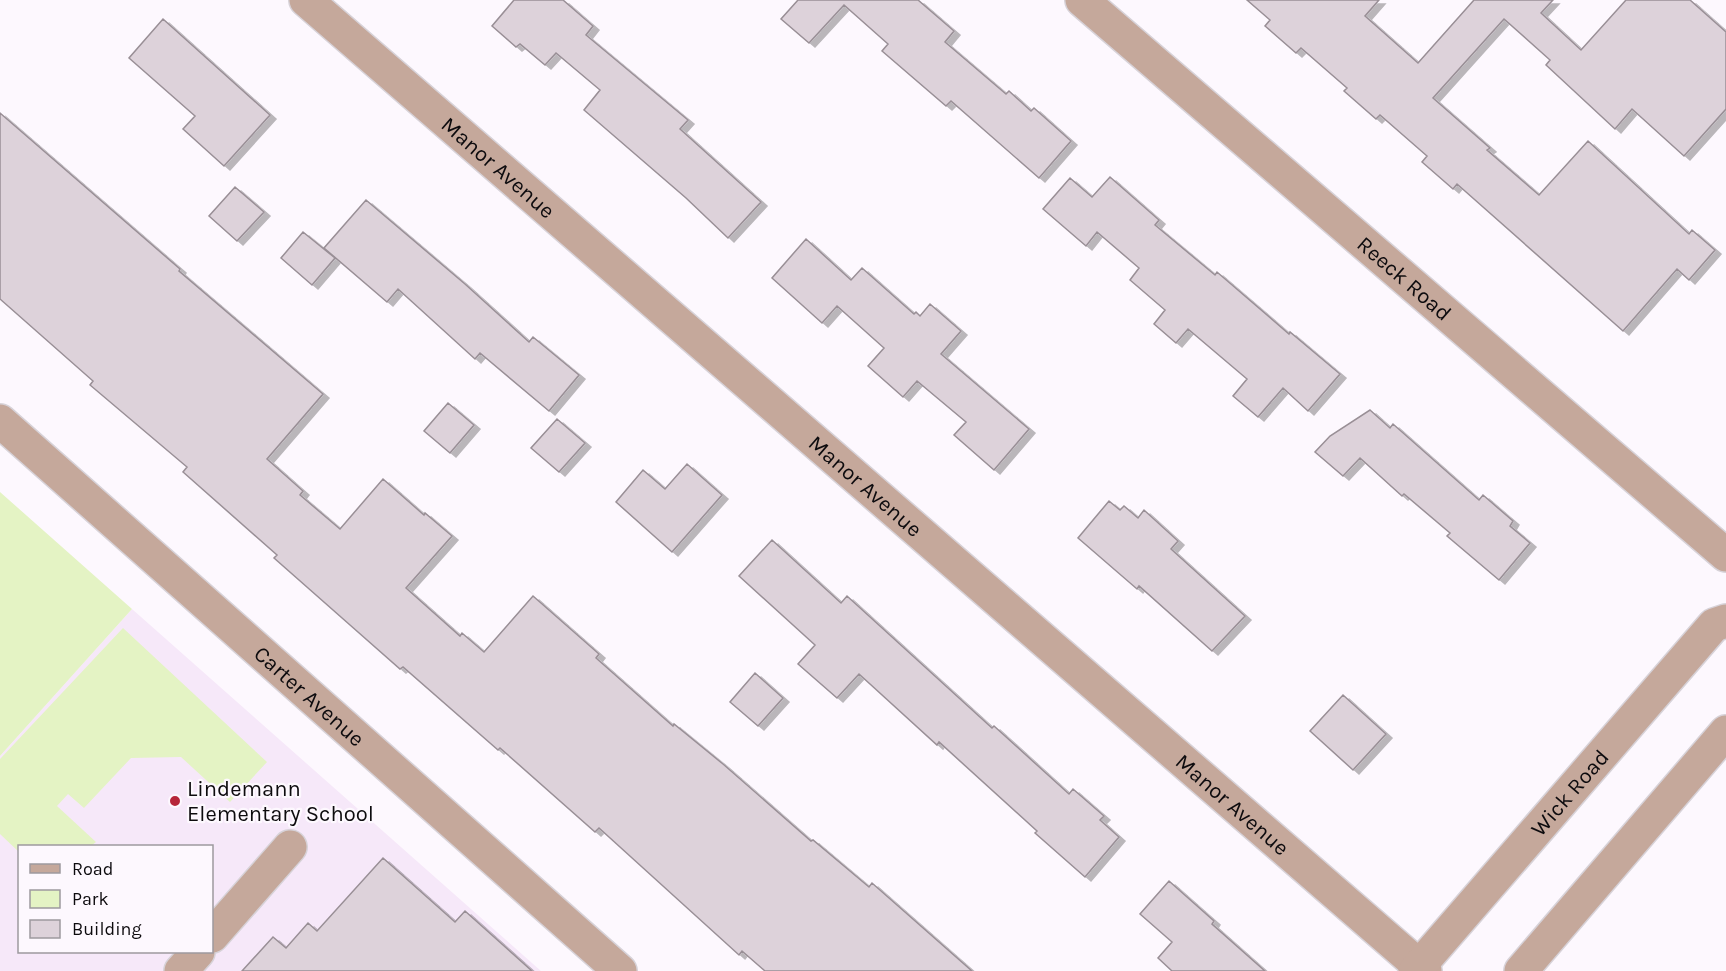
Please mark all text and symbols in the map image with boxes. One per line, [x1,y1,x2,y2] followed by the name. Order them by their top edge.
[436,112,560,224] street label: Manor Avenue
[1352,231,1456,327] street label: Reeck Road
[803,430,927,543] street label: Manor Avenue
[248,641,370,752] street label: Carter Avenue
[1526,745,1615,842] street label: Wick Road
[1170,749,1294,861] street label: Manor Avenue
[187,776,374,827] place label: Lindemann Elementary School
[168,794,182,808] marker: Lindemann Elementary School
[18,845,213,953] legend
[72,858,113,880] text: Road
[72,888,109,910] text: Park
[72,918,142,940] text: Building

